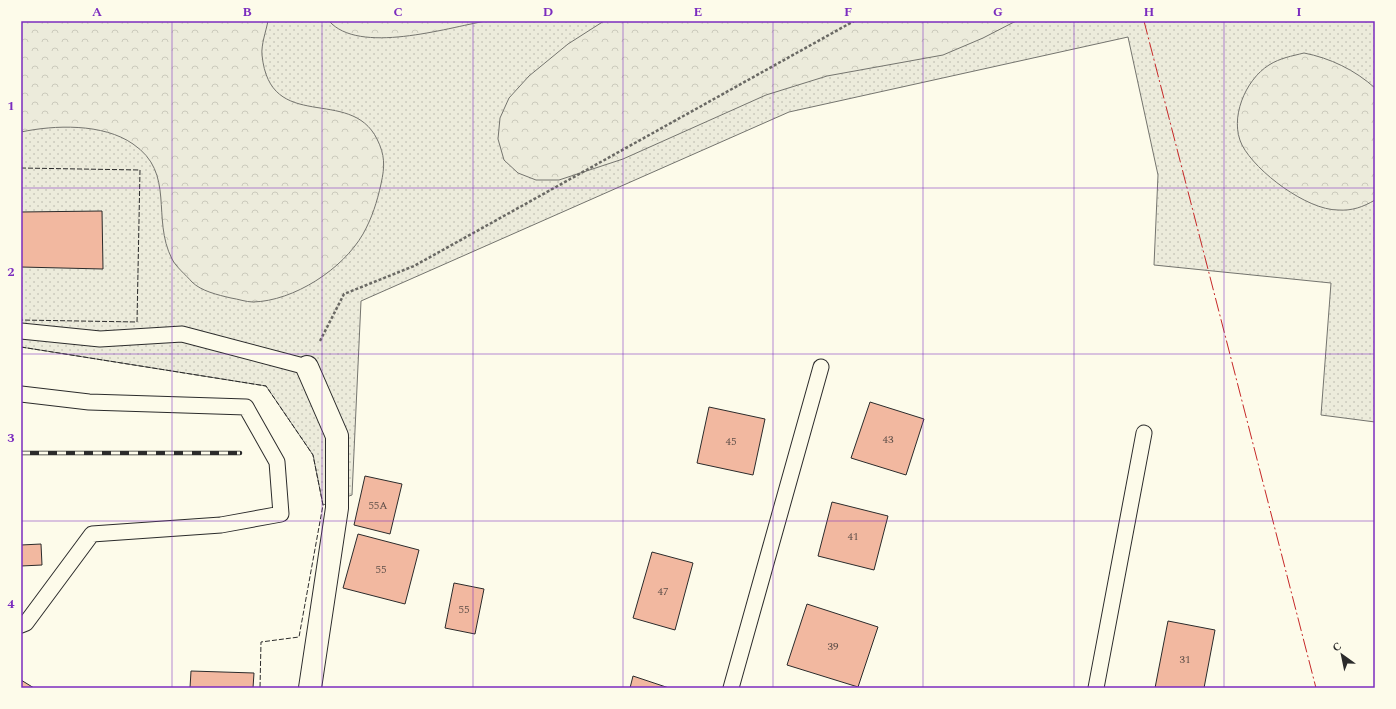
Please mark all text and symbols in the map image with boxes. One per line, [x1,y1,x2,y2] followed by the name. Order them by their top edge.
[92,2,102,22] text: A
[242,2,252,22] text: B
[393,2,403,22] text: C
[543,2,553,22] text: D
[694,2,703,22] text: E
[844,2,852,22] text: F
[993,2,1003,22] text: G
[1144,2,1155,22] text: H
[1296,2,1302,22] text: I
[7,96,15,116] text: 1
[7,262,15,282] text: 2
[7,428,15,448] text: 3
[883,431,894,448] house number: 43
[726,433,737,450] house number: 45
[368,497,388,514] house number: 55А
[848,528,859,545] house number: 41
[376,561,387,578] house number: 55
[658,583,669,600] house number: 47
[7,594,15,614] text: 4
[459,601,470,618] house number: 55
[1322,635,1362,675] north arrow
[828,638,839,655] house number: 39
[1329,638,1345,656] text: С
[1180,651,1191,668] house number: 31

